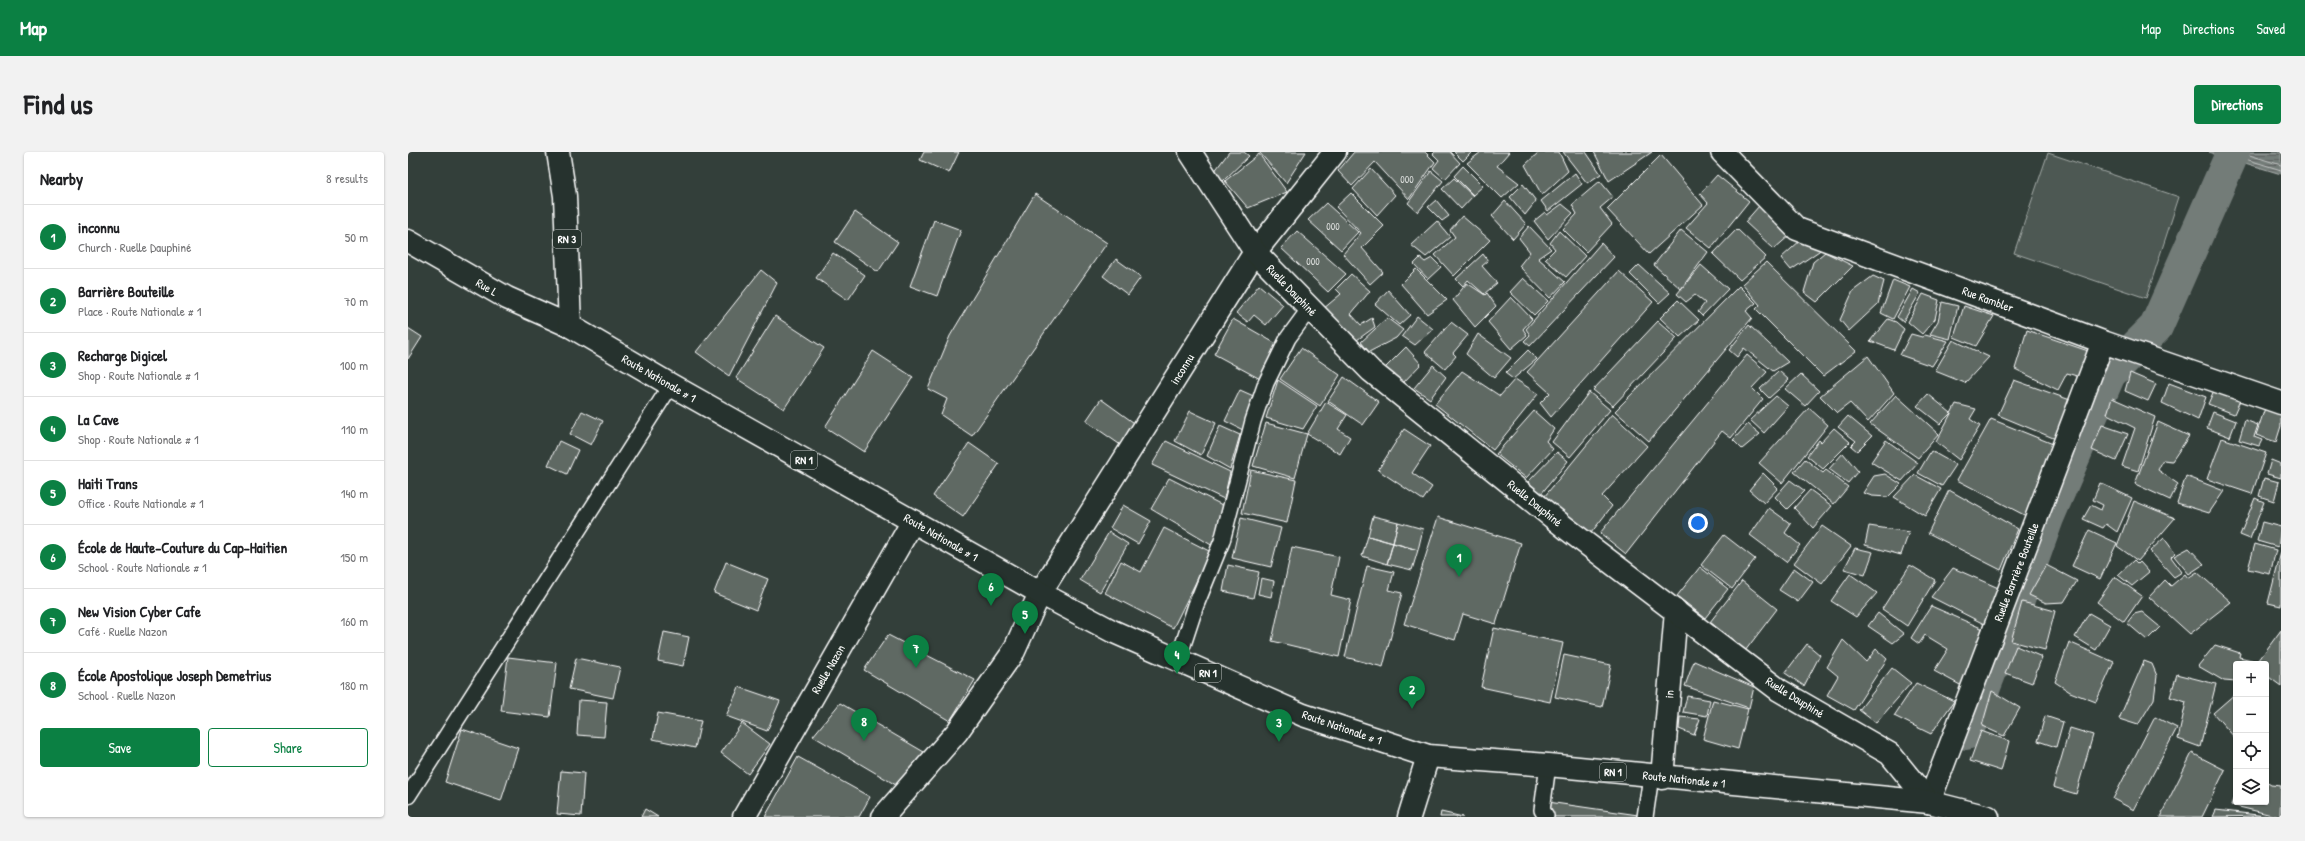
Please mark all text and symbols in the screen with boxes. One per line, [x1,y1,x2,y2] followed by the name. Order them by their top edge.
[20,15,47,41] text: Map
[2141,19,2161,38] text: Map
[2183,19,2234,38] text: Directions
[2256,19,2285,38] text: Saved
[24,85,93,123] text: Find us
[2194,85,2281,124] button: Directions
[40,167,83,190] text: Nearby
[326,169,368,187] text: 8 results
[1400,173,1414,186] house number: 000
[78,217,120,238] text: inconnu
[1326,220,1340,233] house number: 000
[51,228,55,246] text: 1
[345,228,368,246] text: 50 m
[553,230,581,248] road number: RN 3
[78,238,191,256] text: Church · Ruelle Dauphiné
[1306,255,1320,268] house number: 000
[1263,260,1321,320] street label: Ruelle Dauphiné
[473,274,501,300] street label: Rue L
[78,281,174,302] text: Barrière Bouteille
[1960,282,2016,316] street label: Rue Rambler
[50,292,56,310] text: 2
[344,292,368,310] text: 70 m
[78,302,201,320] text: Place · Route Nationale # 1
[78,345,167,366] text: Recharge Digicel
[619,350,699,406] street label: Route Nationale # 1
[1166,350,1198,388] street label: inconnu
[50,356,56,374] text: 3
[340,356,368,374] text: 100 m
[78,366,199,384] text: Shop · Route Nationale # 1
[78,409,119,430] text: La Cave
[51,420,55,438] text: 4
[341,420,368,438] text: 110 m
[78,430,199,448] text: Shop · Route Nationale # 1
[791,451,817,469] road number: RN 1
[78,473,137,494] text: Haiti Trans
[1504,476,1566,531] street label: Ruelle Dauphiné
[50,484,56,502] text: 5
[341,484,368,502] text: 140 m
[78,494,204,512] text: Office · Route Nationale # 1
[901,509,981,565] street label: Route Nationale # 1
[1688,513,1708,533] your location
[1989,520,2043,624] street label: Ruelle Barrière Bouteille
[78,537,287,558] text: École de Haute-Couture du Cap-Haitien
[1446,544,1472,577] pin: 1
[50,548,56,566] text: 6
[340,548,368,566] text: 150 m
[78,558,207,576] text: School · Route Nationale # 1
[978,573,1004,606] pin: 6
[78,601,201,622] text: New Vision Cyber Cafe
[1012,601,1038,634] pin: 5
[50,612,56,630] text: 7
[340,612,368,630] text: 160 m
[78,622,167,640] text: Café · Ruelle Nazon
[903,635,929,668] pin: 7
[807,641,849,697] street label: Ruelle Nazon
[1164,641,1190,674] pin: 4
[2233,661,2269,805] map controls
[2233,661,2269,697] button: +
[1195,664,1221,682] road number: RN 1
[78,665,271,686] text: École Apostolique Joseph Demetrius
[1763,672,1828,722] street label: Ruelle Dauphiné
[50,676,56,694] text: 8
[340,676,368,694] text: 180 m
[1399,676,1425,709] pin: 2
[78,686,176,704] text: School · Ruelle Nazon
[1660,689,1678,699] street label: in
[2233,697,2269,733] button: −
[1300,705,1384,749] street label: Route Nationale # 1
[851,708,877,741] pin: 8
[1266,709,1292,742] pin: 3
[40,728,200,767] button: Save
[208,728,368,767] button: Share
[2233,733,2269,769] button: locate
[1600,763,1626,781] road number: RN 1
[1642,766,1726,792] street label: Route Nationale # 1
[2233,769,2269,805] button: layers

